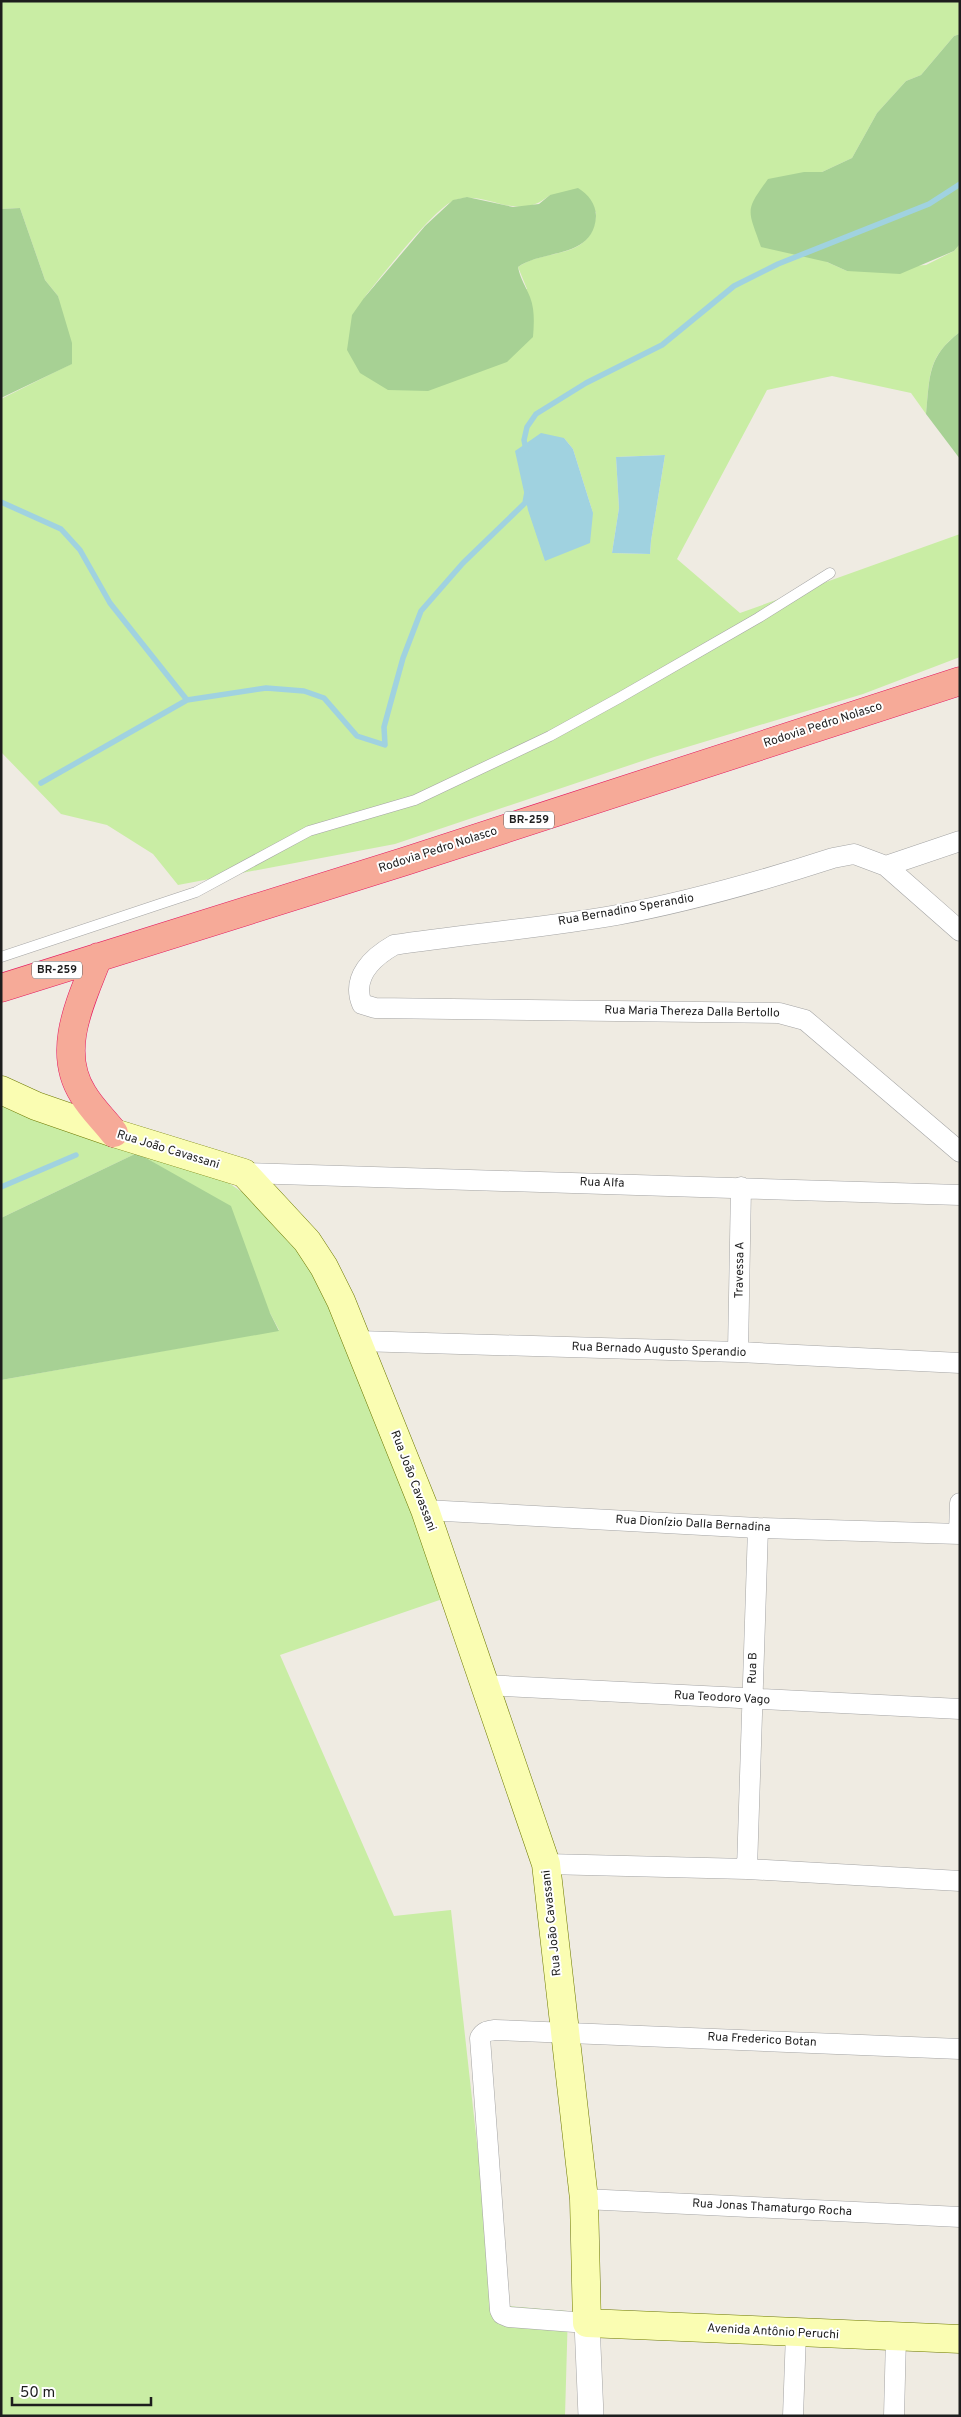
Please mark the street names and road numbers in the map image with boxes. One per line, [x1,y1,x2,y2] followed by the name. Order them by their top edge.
[761,698,885,752] street label: Rodovia Pedro Nolasco
[504,812,554,828] road number: BR-259
[376,823,500,877] street label: Rodovia Pedro Nolasco
[557,890,695,930] street label: Rua Bernadino Sperandio
[32,962,82,978] road number: BR-259
[604,1002,780,1022] street label: Rua Maria Thereza Dalla Bertollo
[115,1127,221,1173] street label: Rua João Cavassani
[579,1174,625,1192] street label: Rua Alfa
[732,1241,748,1299] street label: Travessa A
[571,1339,747,1361] street label: Rua Bernado Augusto Sperandio
[386,1428,440,1534] street label: Rua João Cavassani
[615,1512,771,1536] street label: Rua Dionízio Dalla Bernadina
[744,1652,762,1684] street label: Rua B
[673,1687,771,1709] street label: Rua Teodoro Vago
[538,1869,566,1977] street label: Rua João Cavassani
[707,2029,817,2051] street label: Rua Frederico Botan
[692,2196,852,2220] street label: Rua Jonas Thamaturgo Rocha
[707,2321,839,2343] street label: Avenida Antônio Peruchi

